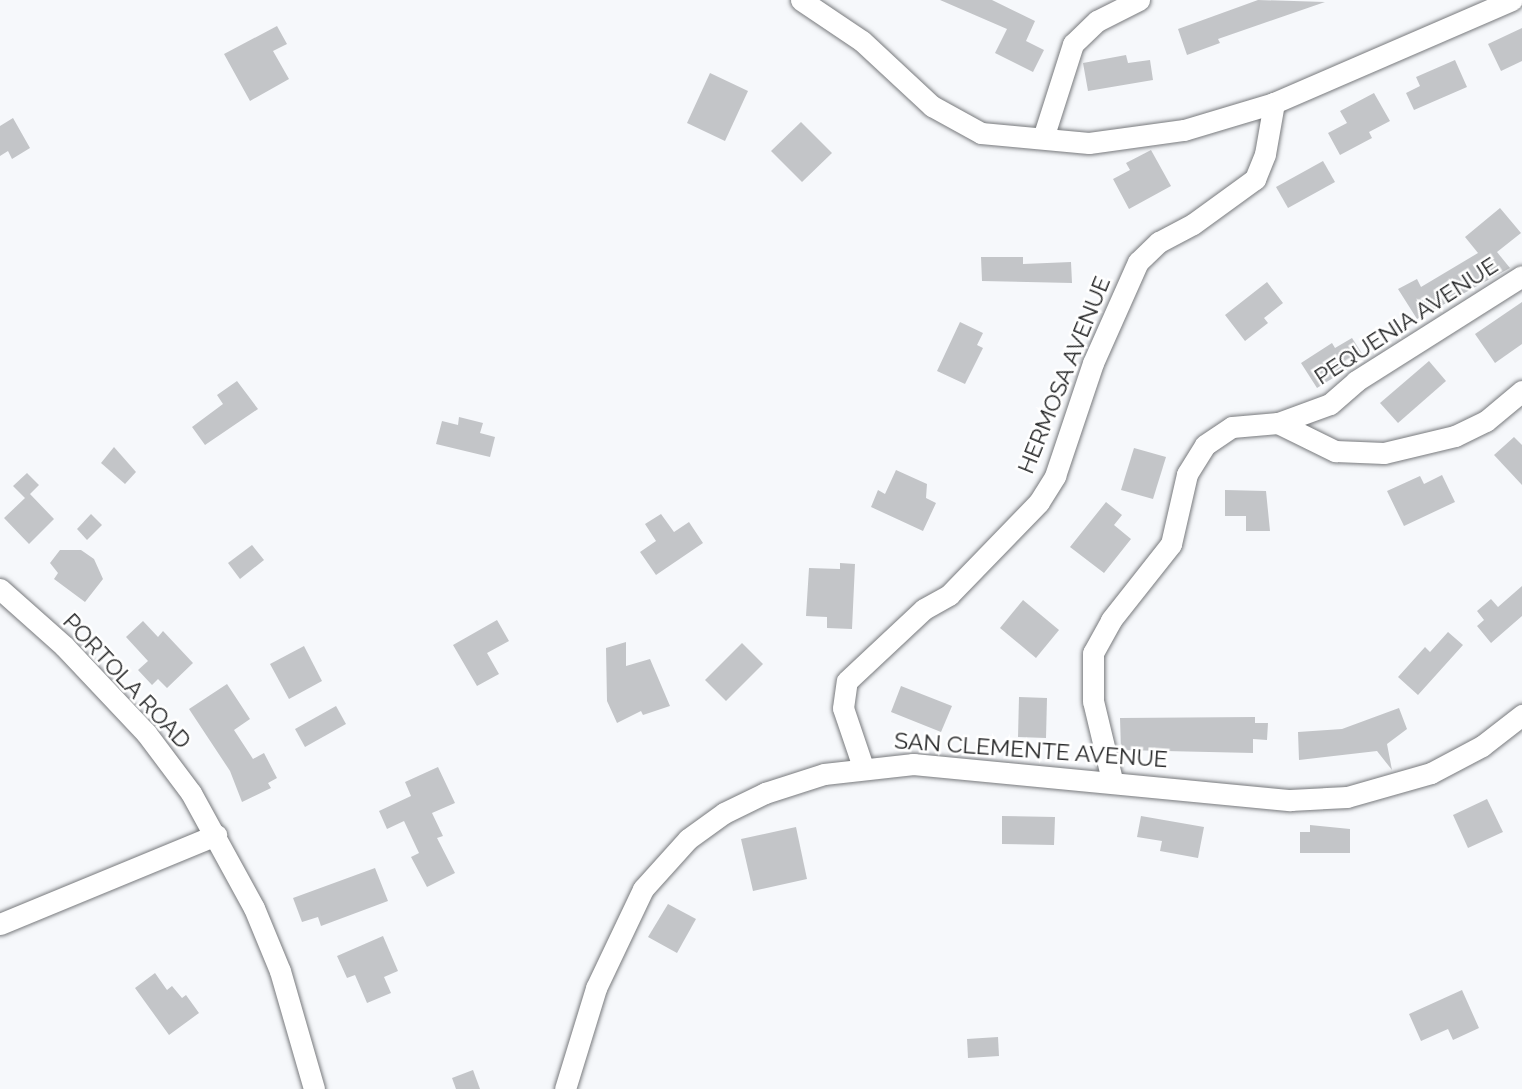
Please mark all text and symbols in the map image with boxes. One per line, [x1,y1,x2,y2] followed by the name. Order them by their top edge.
[1309,251,1503,391] street label: PEQUENIA AVENUE
[1012,272,1116,478] street label: HERMOSA AVENUE
[57,607,197,755] street label: PORTOLA ROAD
[893,727,1169,773] street label: SAN CLEMENTE AVENUE

